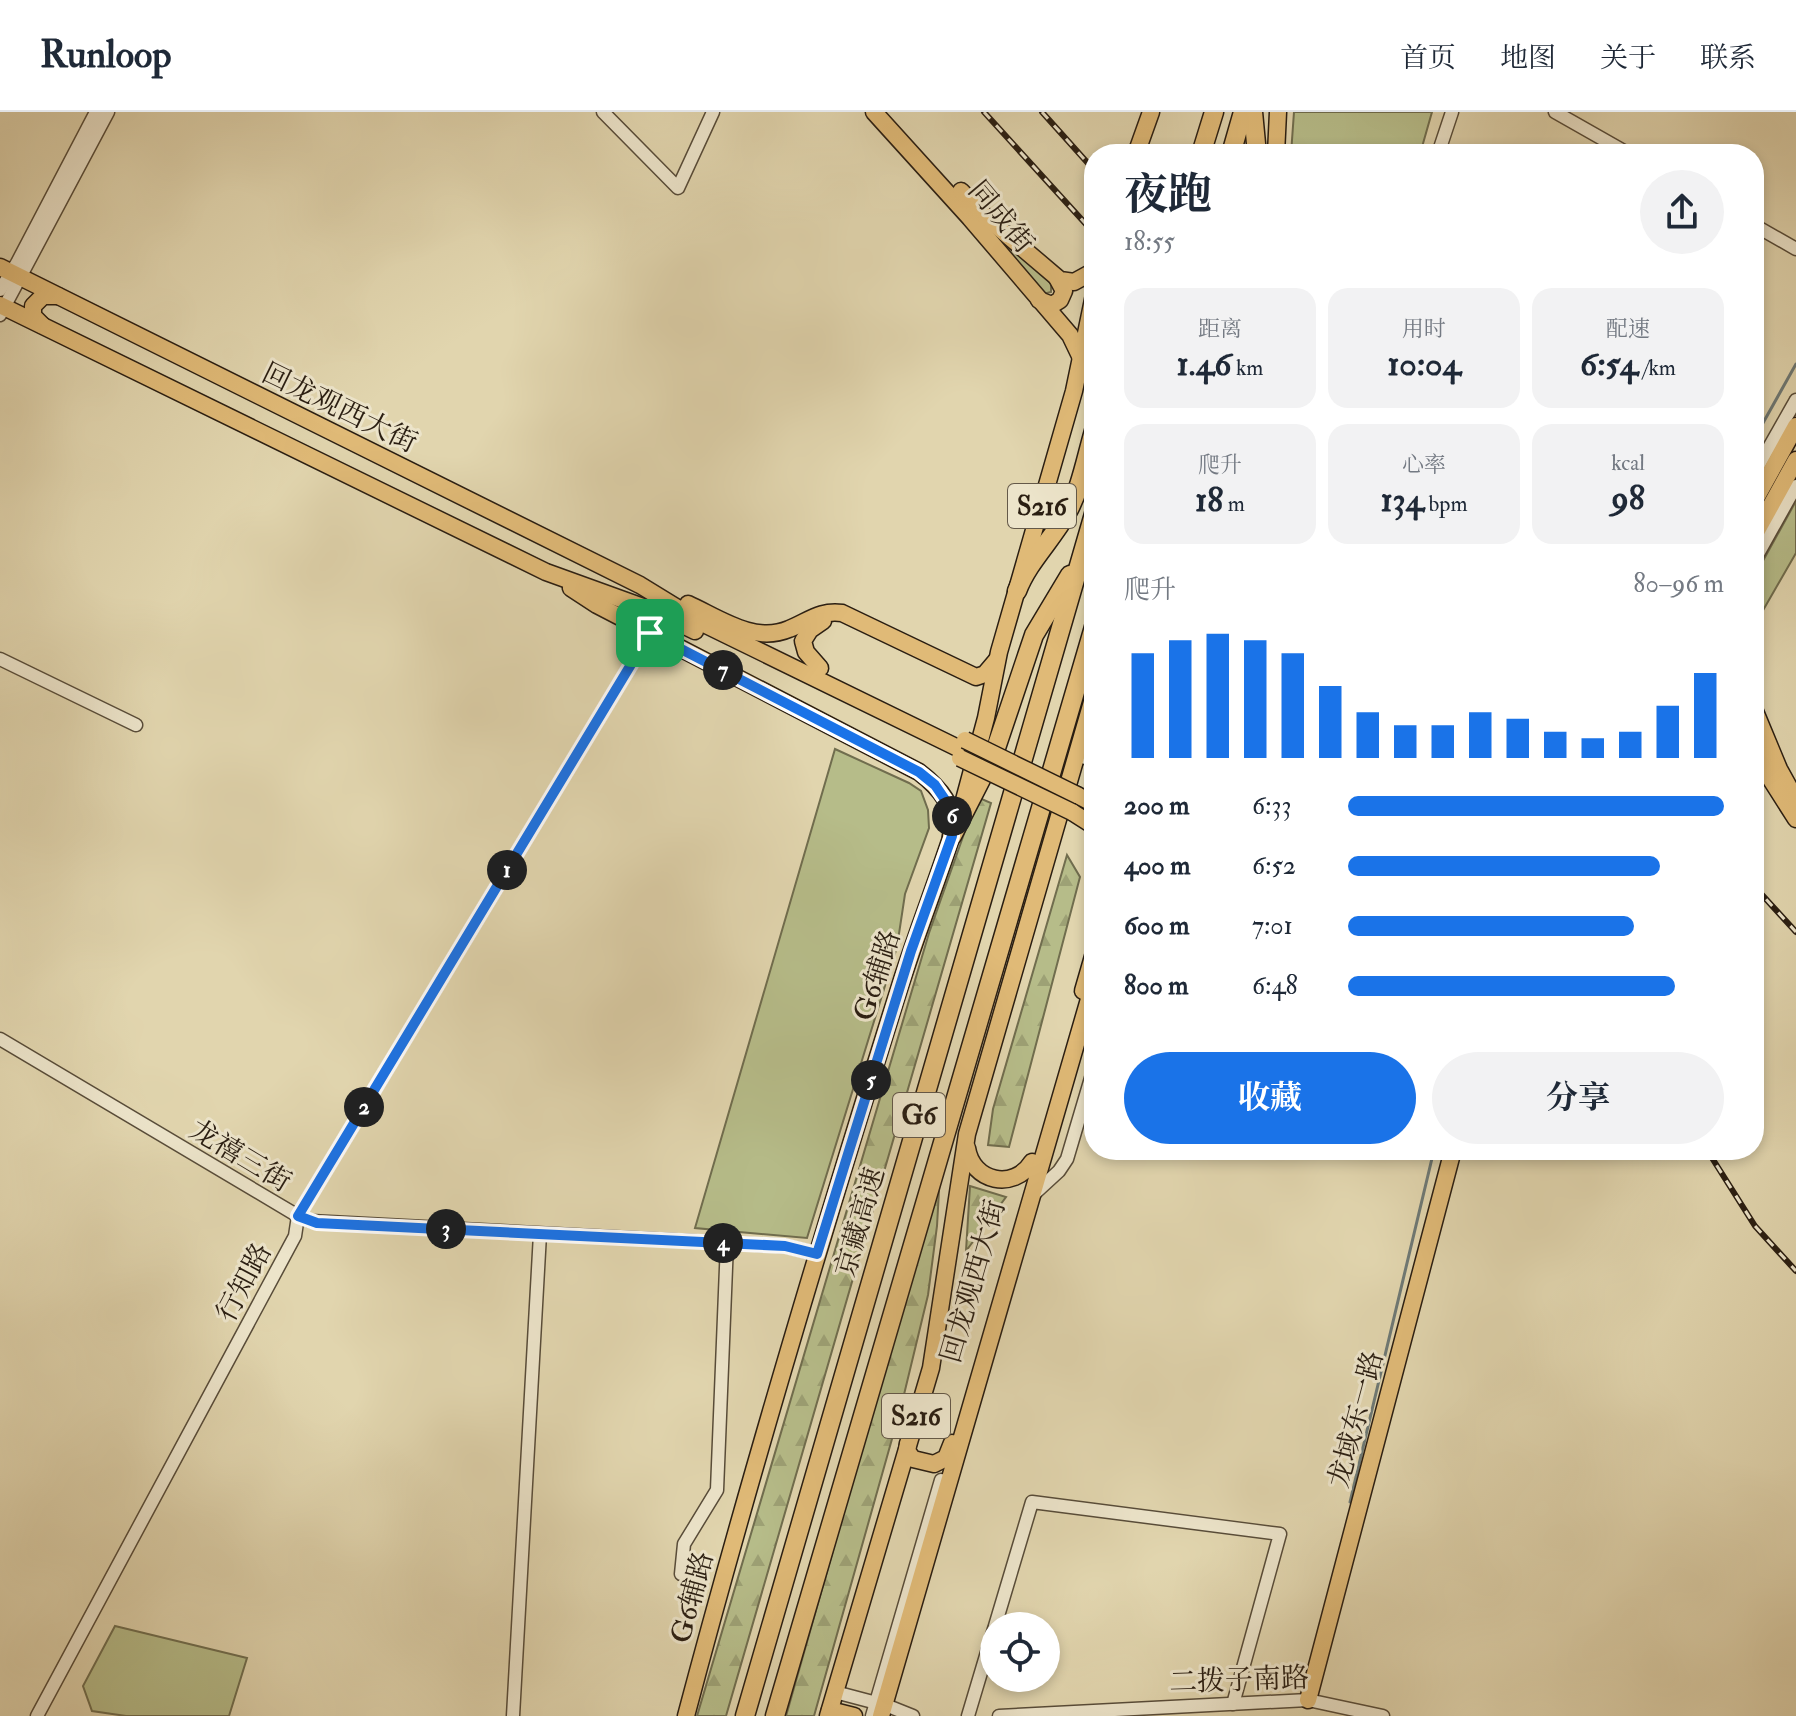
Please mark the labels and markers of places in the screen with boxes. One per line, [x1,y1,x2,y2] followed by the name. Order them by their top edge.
[616,599,684,667] pin
[703,650,743,690] pin: 7
[932,796,972,836] pin: 6
[487,850,527,890] pin: 1
[851,1060,891,1100] pin: 5
[344,1087,384,1127] pin: 2
[426,1209,466,1249] pin: 3
[703,1223,743,1263] pin: 4

